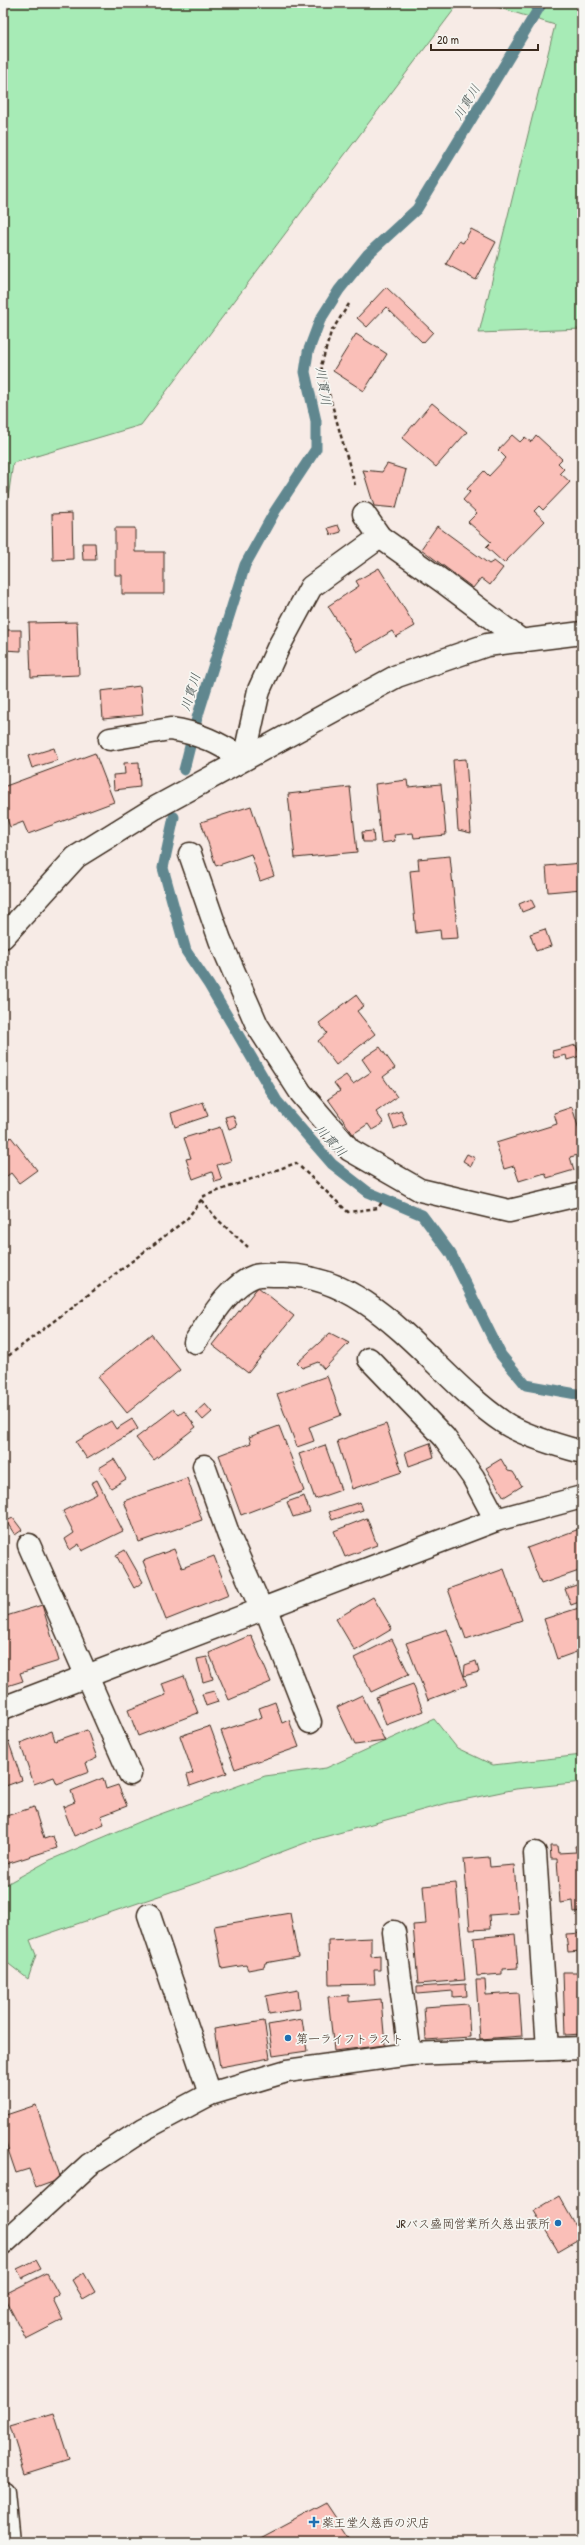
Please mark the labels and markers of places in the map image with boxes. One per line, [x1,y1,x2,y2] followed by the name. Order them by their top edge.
[296,2030,404,2047] place label: 第一ライフトラスト
[283,2033,293,2043] marker: 第一ライフトラスト
[396,2215,550,2232] place label: JRバス盛岡営業所久慈出張所
[553,2218,563,2228] marker: JRバス盛岡営業所久慈出張所
[322,2514,430,2531] place label: 薬王堂久慈西の沢店
[309,2517,319,2527] marker: 薬王堂久慈西の沢店

